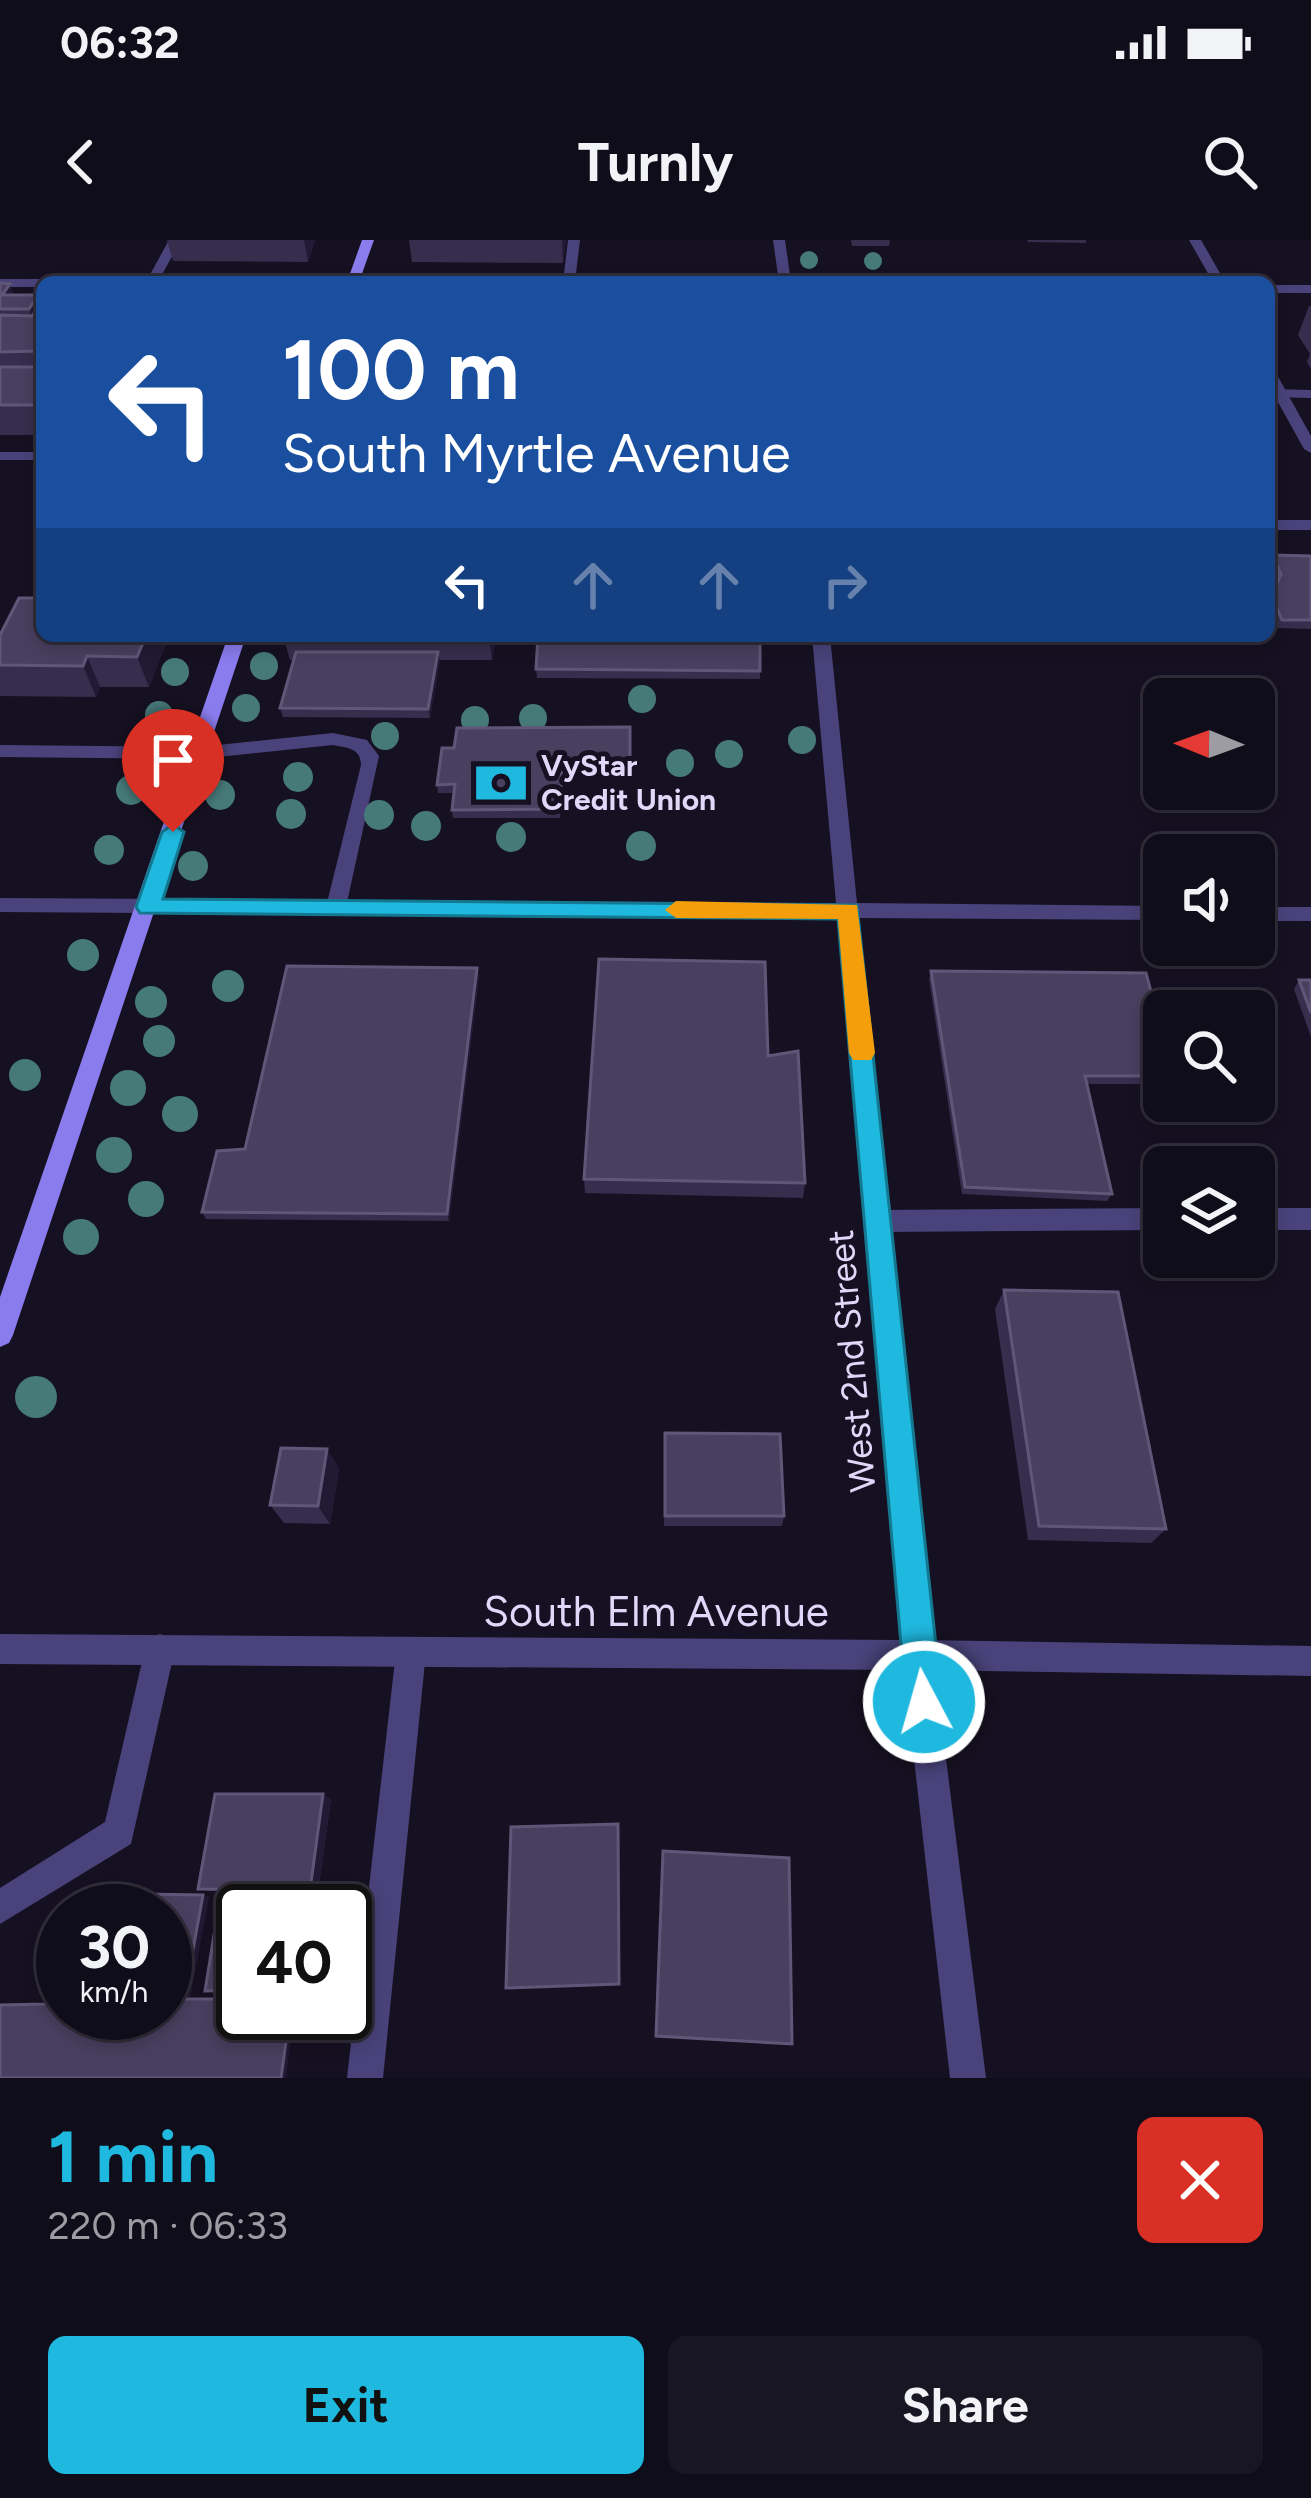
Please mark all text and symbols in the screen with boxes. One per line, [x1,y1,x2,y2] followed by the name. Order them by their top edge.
[60,15,180,69] text: 06:32
[48,129,114,195] icon: back
[1197,129,1263,195] icon: search
[578,130,733,195] text: Turnly
[282,319,520,420] text: 100 m
[84,324,240,480] icon: left
[282,421,791,486] text: South Myrtle Avenue
[434,552,500,618] icon: left
[560,552,626,618] icon: ahead
[686,552,752,618] icon: ahead
[812,552,878,618] icon: right
[1143,678,1275,810] north arrow
[1143,678,1275,1278] map controls
[122,709,224,832] pin
[140,727,206,793] icon: arrive
[541,747,716,818] place label: VyStar Credit Union
[472,754,530,812] bank icon: VyStar Credit Union
[1143,834,1275,966] button: sound
[1143,990,1275,1122] button: search
[1143,1146,1275,1278] button: layers
[819,1228,884,1494] street label: West 2nd Street
[483,1586,829,1637] street label: South Elm Avenue
[861,1639,987,1765] position arrow
[216,1884,372,2040] speed limit sign: 40
[78,1911,150,1983] text: 30
[80,1973,148,2010] text: km/h
[48,2114,218,2200] text: 1 min
[1137,2117,1263,2243] button: close
[48,2202,288,2249] text: 220 m · 06:33
[48,2336,644,2474] button: Exit
[668,2336,1263,2474] button: Share

